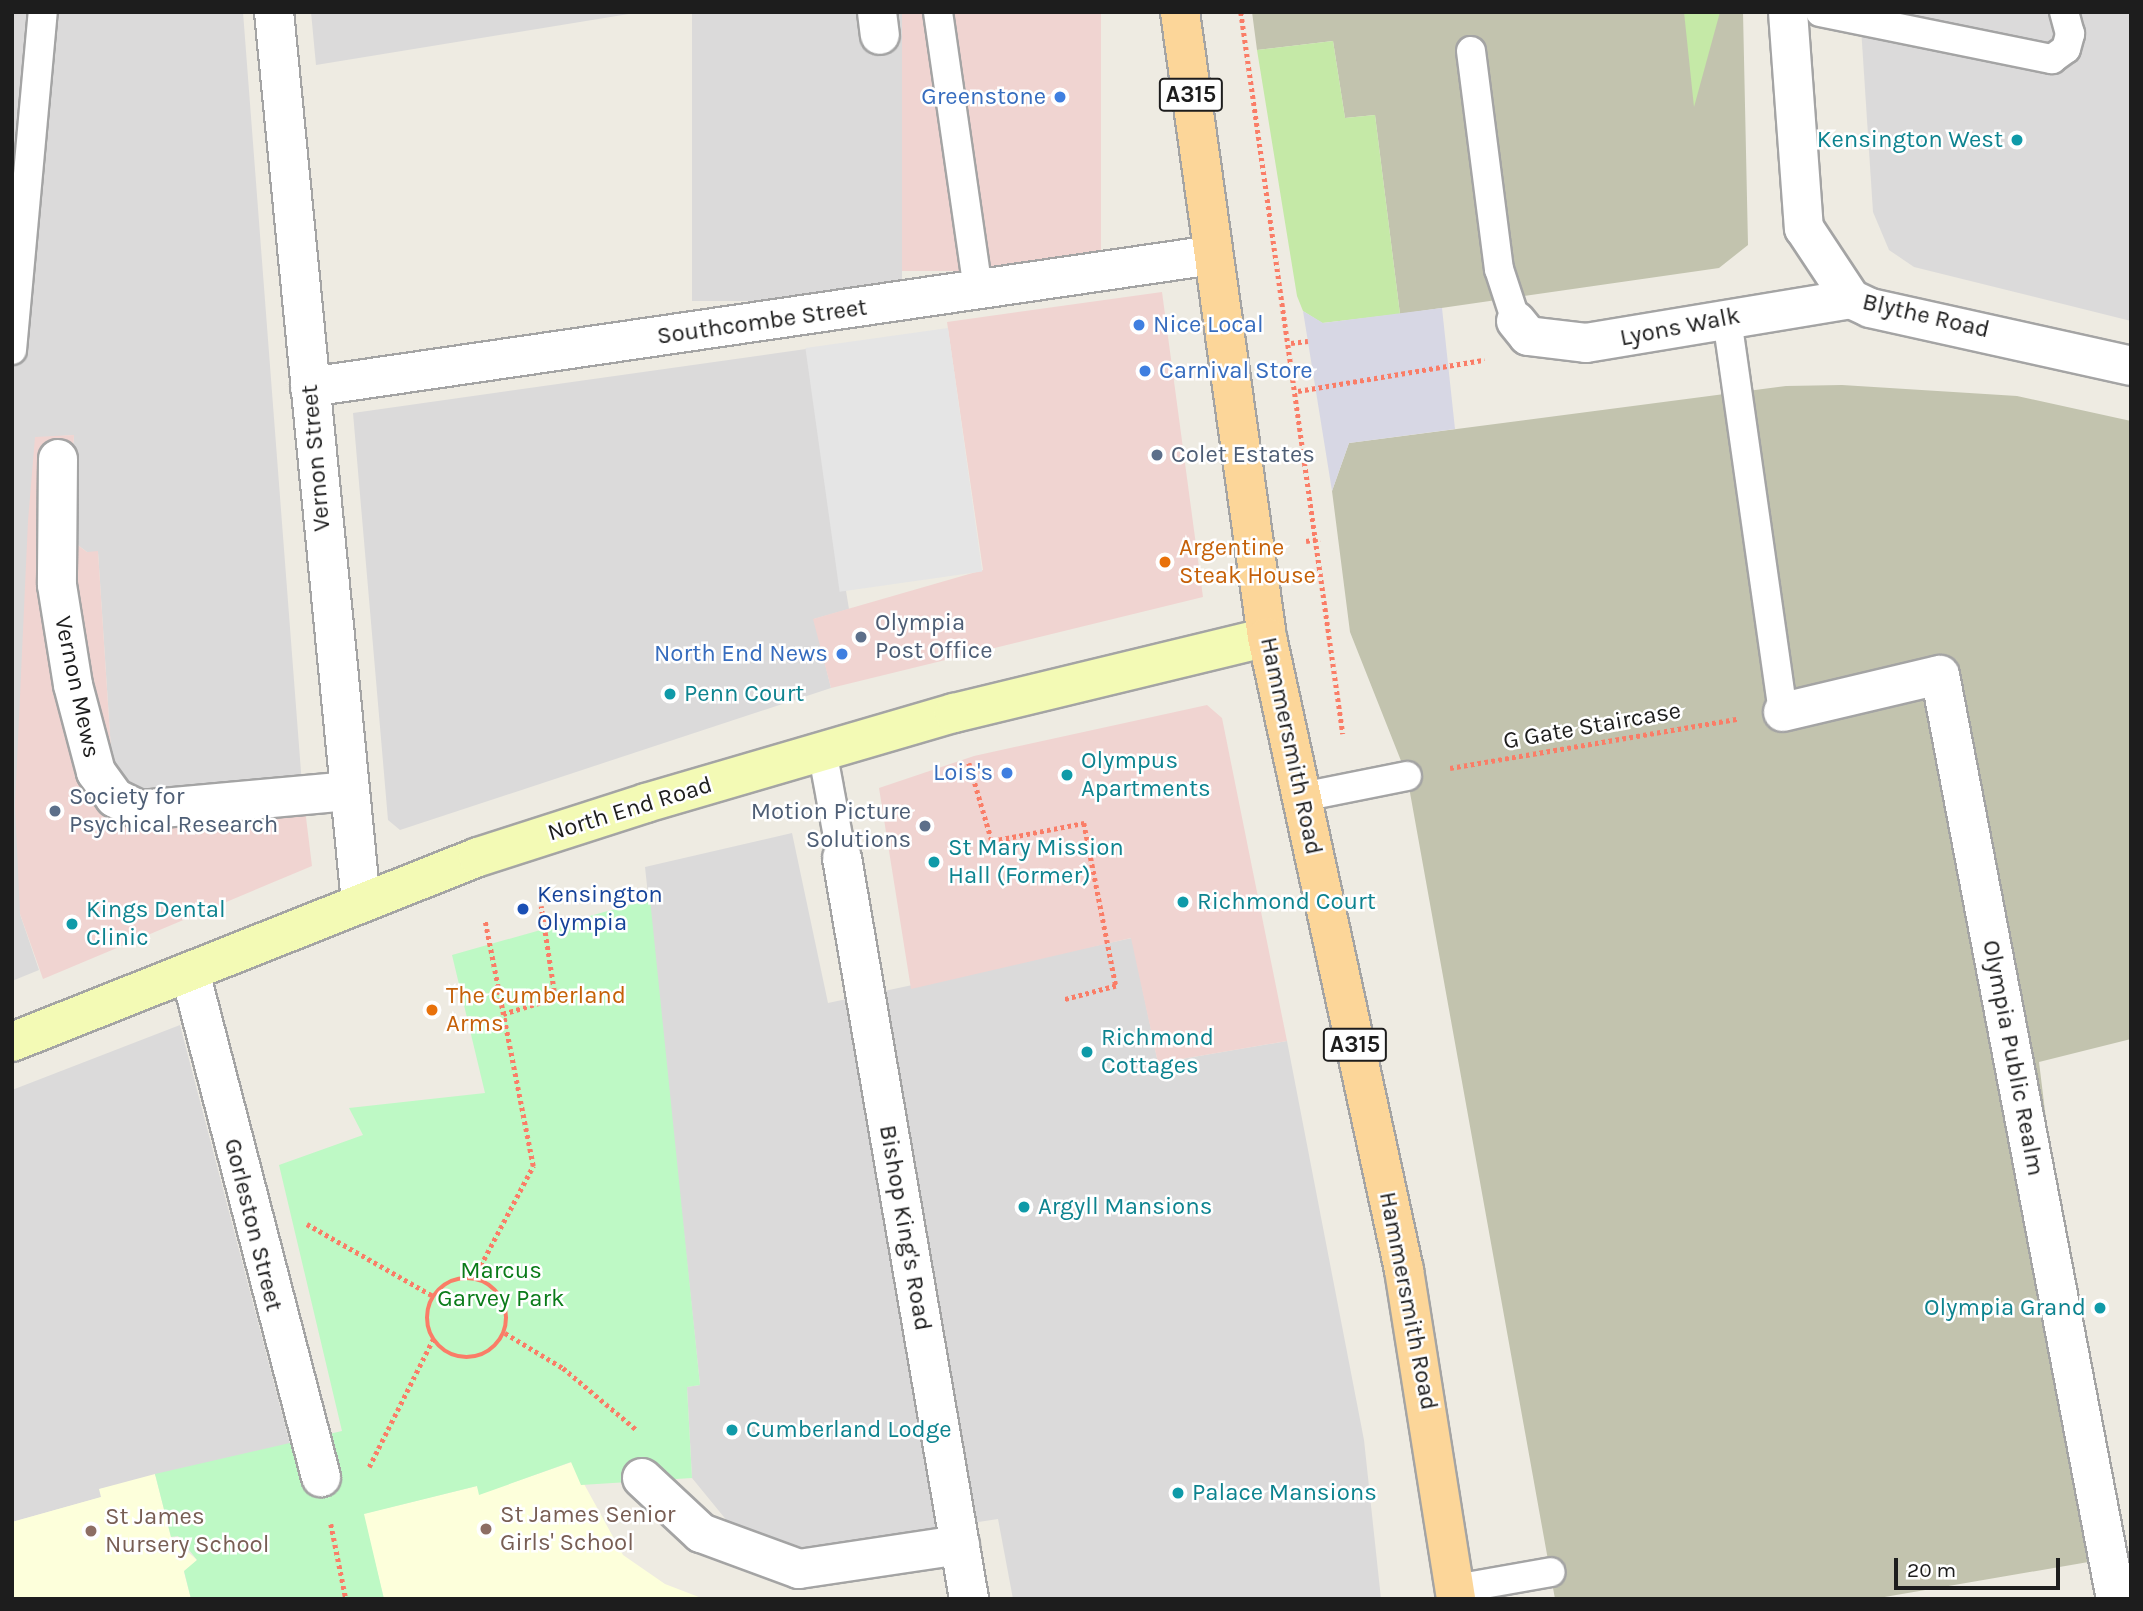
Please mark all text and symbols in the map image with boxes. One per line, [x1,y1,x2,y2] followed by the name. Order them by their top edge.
[1158,76,1224,114] road number: A315
[921,83,1046,111] place label: Greenstone
[1052,89,1068,105] marker: Greenstone
[1817,126,2003,154] place label: Kensington West
[2009,132,2025,148] marker: Kensington West
[1860,287,1992,345] street label: Blythe Road
[655,293,869,351] street label: Southcombe Street
[1617,301,1743,353] street label: Lyons Walk
[1153,311,1264,339] place label: Nice Local
[1131,317,1147,333] marker: Nice Local
[1159,357,1313,385] place label: Carnival Store
[1137,363,1153,379] marker: Carnival Store
[295,383,337,533] street label: Vernon Street
[1171,441,1315,469] place label: Colet Estates
[1149,447,1165,463] marker: Colet Estates
[1179,534,1316,590] place label: Argentine Steak House
[1157,554,1173,570] marker: Argentine Steak House
[875,609,993,665] place label: Olympia Post Office
[48,613,106,761] street label: Vernon Mews
[853,629,869,645] marker: Olympia Post Office
[1254,635,1328,857] street label: Hammersmith Road
[654,640,828,668] place label: North End News
[834,646,850,662] marker: North End News
[684,680,804,708] place label: Penn Court
[662,686,678,702] marker: Penn Court
[1501,696,1683,756] street label: G Gate Staircase
[1081,747,1211,803] place label: Olympus Apartments
[933,759,993,787] place label: Lois's
[999,765,1015,781] marker: Lois's
[1059,767,1075,783] marker: Olympus Apartments
[544,770,716,848] street label: North End Road
[69,783,278,839] place label: Society for Psychical Research
[751,798,911,854] place label: Motion Picture Solutions
[47,803,63,819] marker: Society for Psychical Research
[917,818,933,834] marker: Motion Picture Solutions
[948,834,1124,890] place label: St Mary Mission Hall (Former)
[926,854,942,870] marker: St Mary Mission Hall (Former)
[537,881,663,937] place label: Kensington Olympia
[1197,888,1376,916] place label: Richmond Court
[1175,894,1191,910] marker: Richmond Court
[86,896,226,952] place label: Kings Dental Clinic
[515,901,531,917] marker: Kensington Olympia
[64,916,80,932] marker: Kings Dental Clinic
[1976,938,2050,1178] street label: Olympia Public Realm
[446,982,626,1038] place label: The Cumberland Arms
[424,1002,440,1018] marker: The Cumberland Arms
[1101,1024,1214,1080] place label: Richmond Cottages
[1322,1026,1388,1064] road number: A315
[1079,1044,1095,1060] marker: Richmond Cottages
[873,1123,937,1333] street label: Bishop King's Road
[218,1136,288,1314] street label: Gorleston Street
[1373,1189,1443,1413] street label: Hammersmith Road
[1038,1193,1212,1221] place label: Argyll Mansions
[1016,1199,1032,1215] marker: Argyll Mansions
[437,1257,565,1313] park label: Marcus Garvey Park
[1924,1294,2086,1322] place label: Olympia Grand
[2092,1300,2108,1316] marker: Olympia Grand
[746,1416,952,1444] place label: Cumberland Lodge
[724,1422,740,1438] marker: Cumberland Lodge
[1192,1479,1377,1507] place label: Palace Mansions
[1170,1485,1186,1501] marker: Palace Mansions
[500,1501,675,1557] place label: St James Senior Girls' School
[105,1503,269,1559] place label: St James Nursery School
[478,1521,494,1537] marker: St James Senior Girls' School
[83,1523,99,1539] marker: St James Nursery School
[1898,1544,2064,1588] scale bar
[1907,1558,1956,1582] text: 20 m

